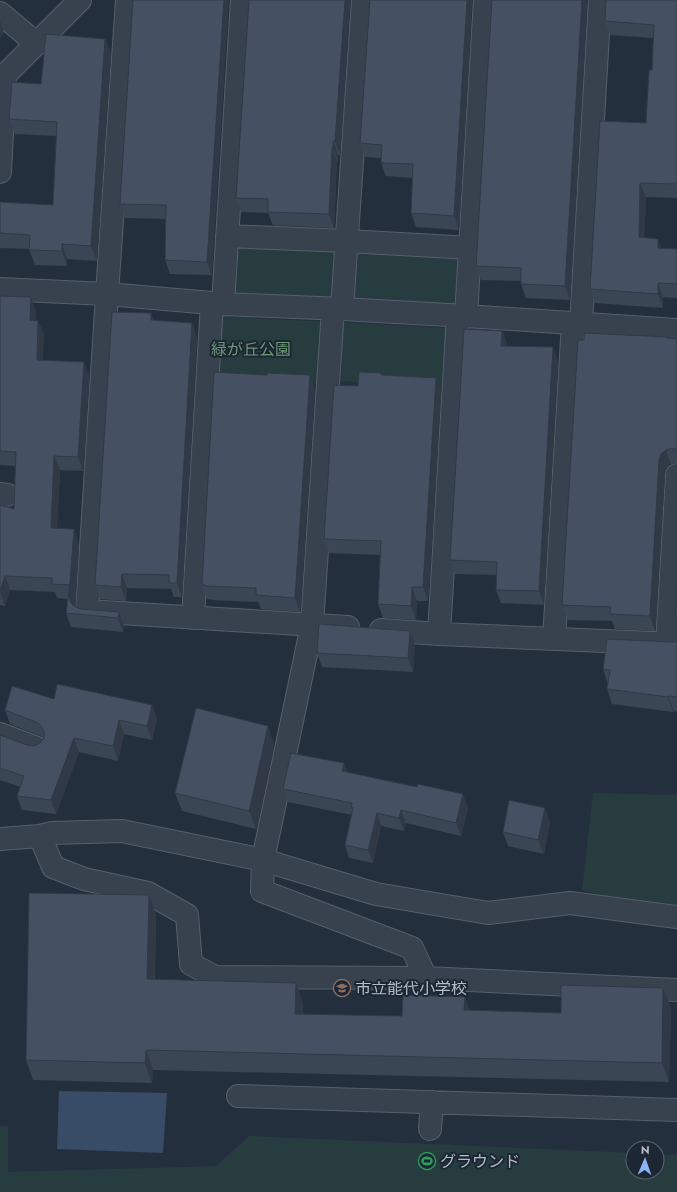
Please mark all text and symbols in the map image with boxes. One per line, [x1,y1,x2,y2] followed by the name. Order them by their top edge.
[211,338,291,361] park label: 緑が丘公園
[355,977,467,1000] place label: 市立能代小学校
[332,978,352,998] school or university icon: 市立能代小学校
[625,1140,665,1180] north arrow
[641,1142,650,1158] text: N
[440,1150,520,1173] place label: グラウンド
[417,1151,437,1171] sports icon: グラウンド

